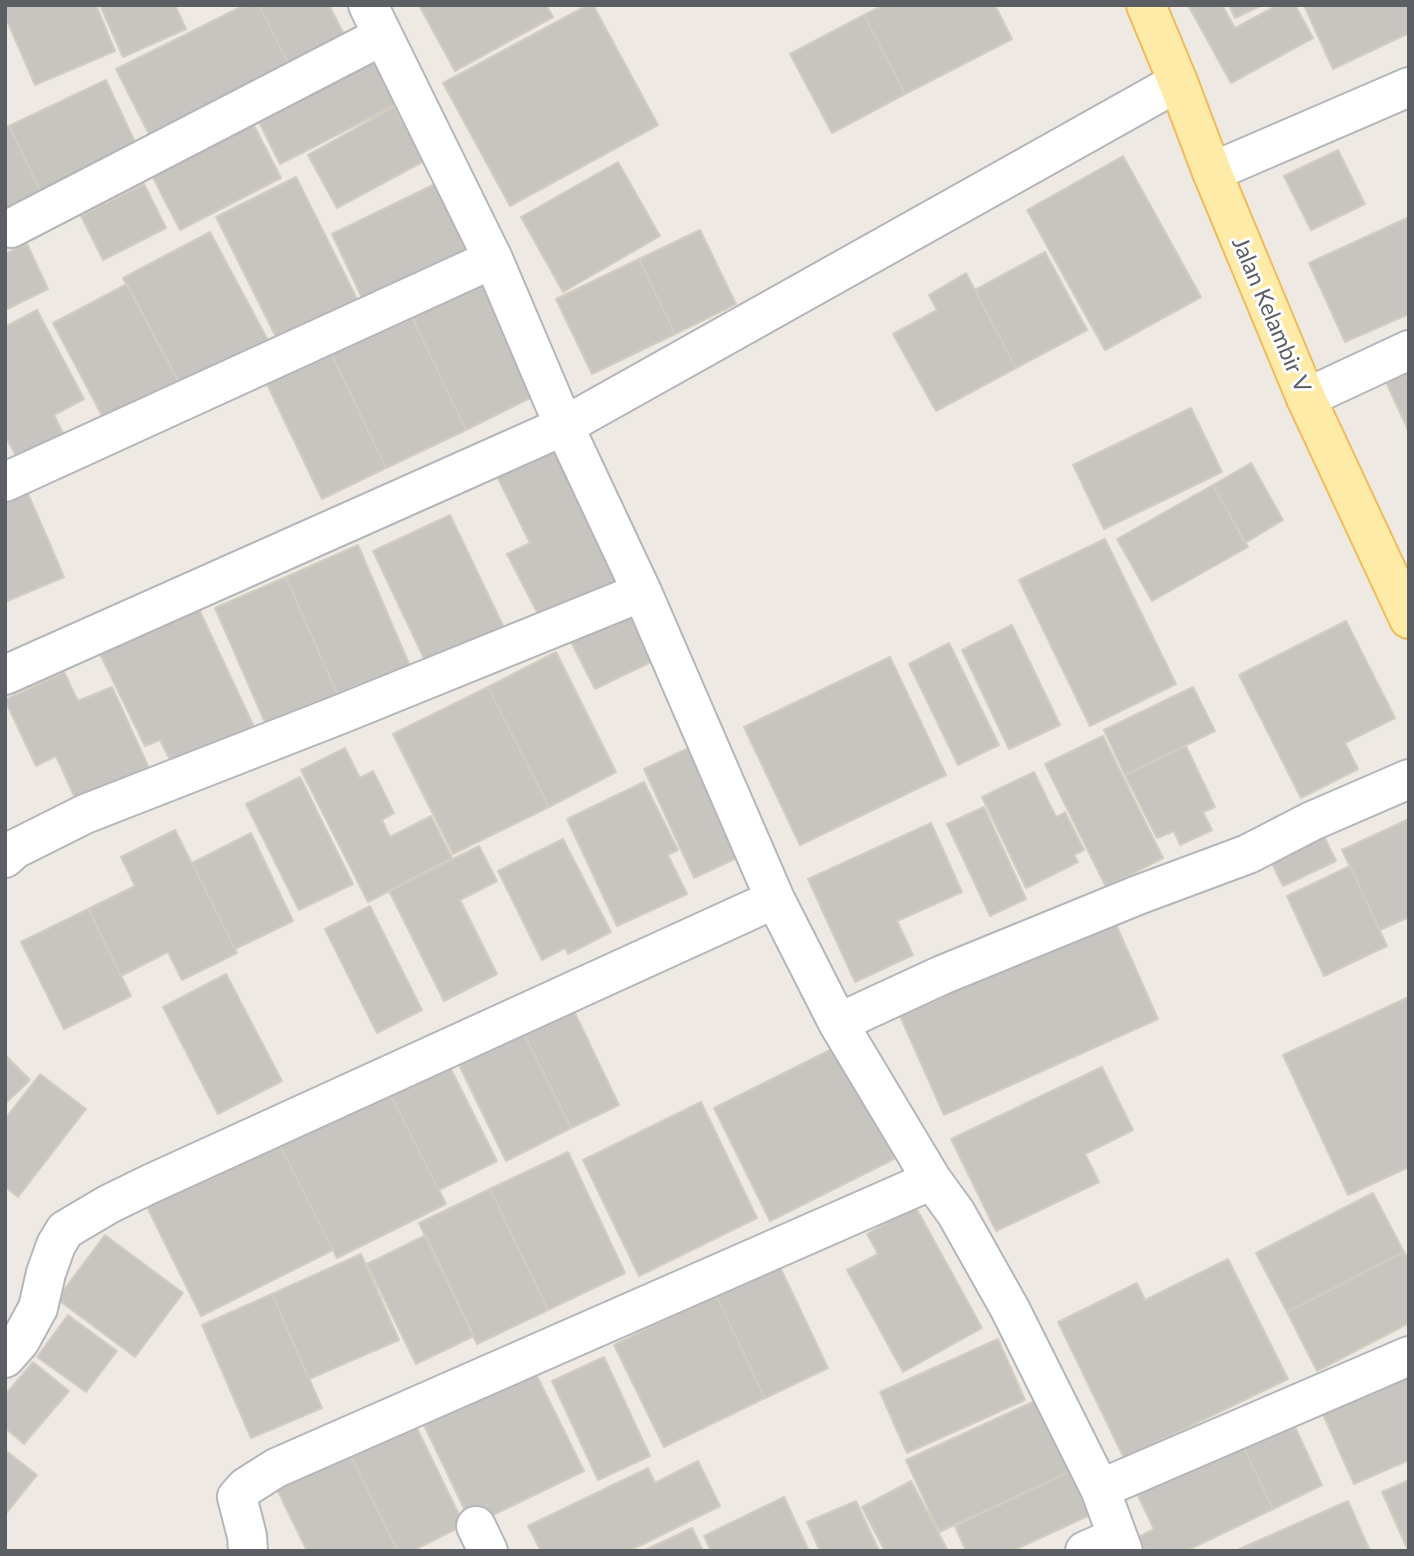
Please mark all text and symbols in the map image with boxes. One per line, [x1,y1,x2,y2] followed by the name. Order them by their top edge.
[1226,233,1316,397] street label: Jalan Kelambir V

